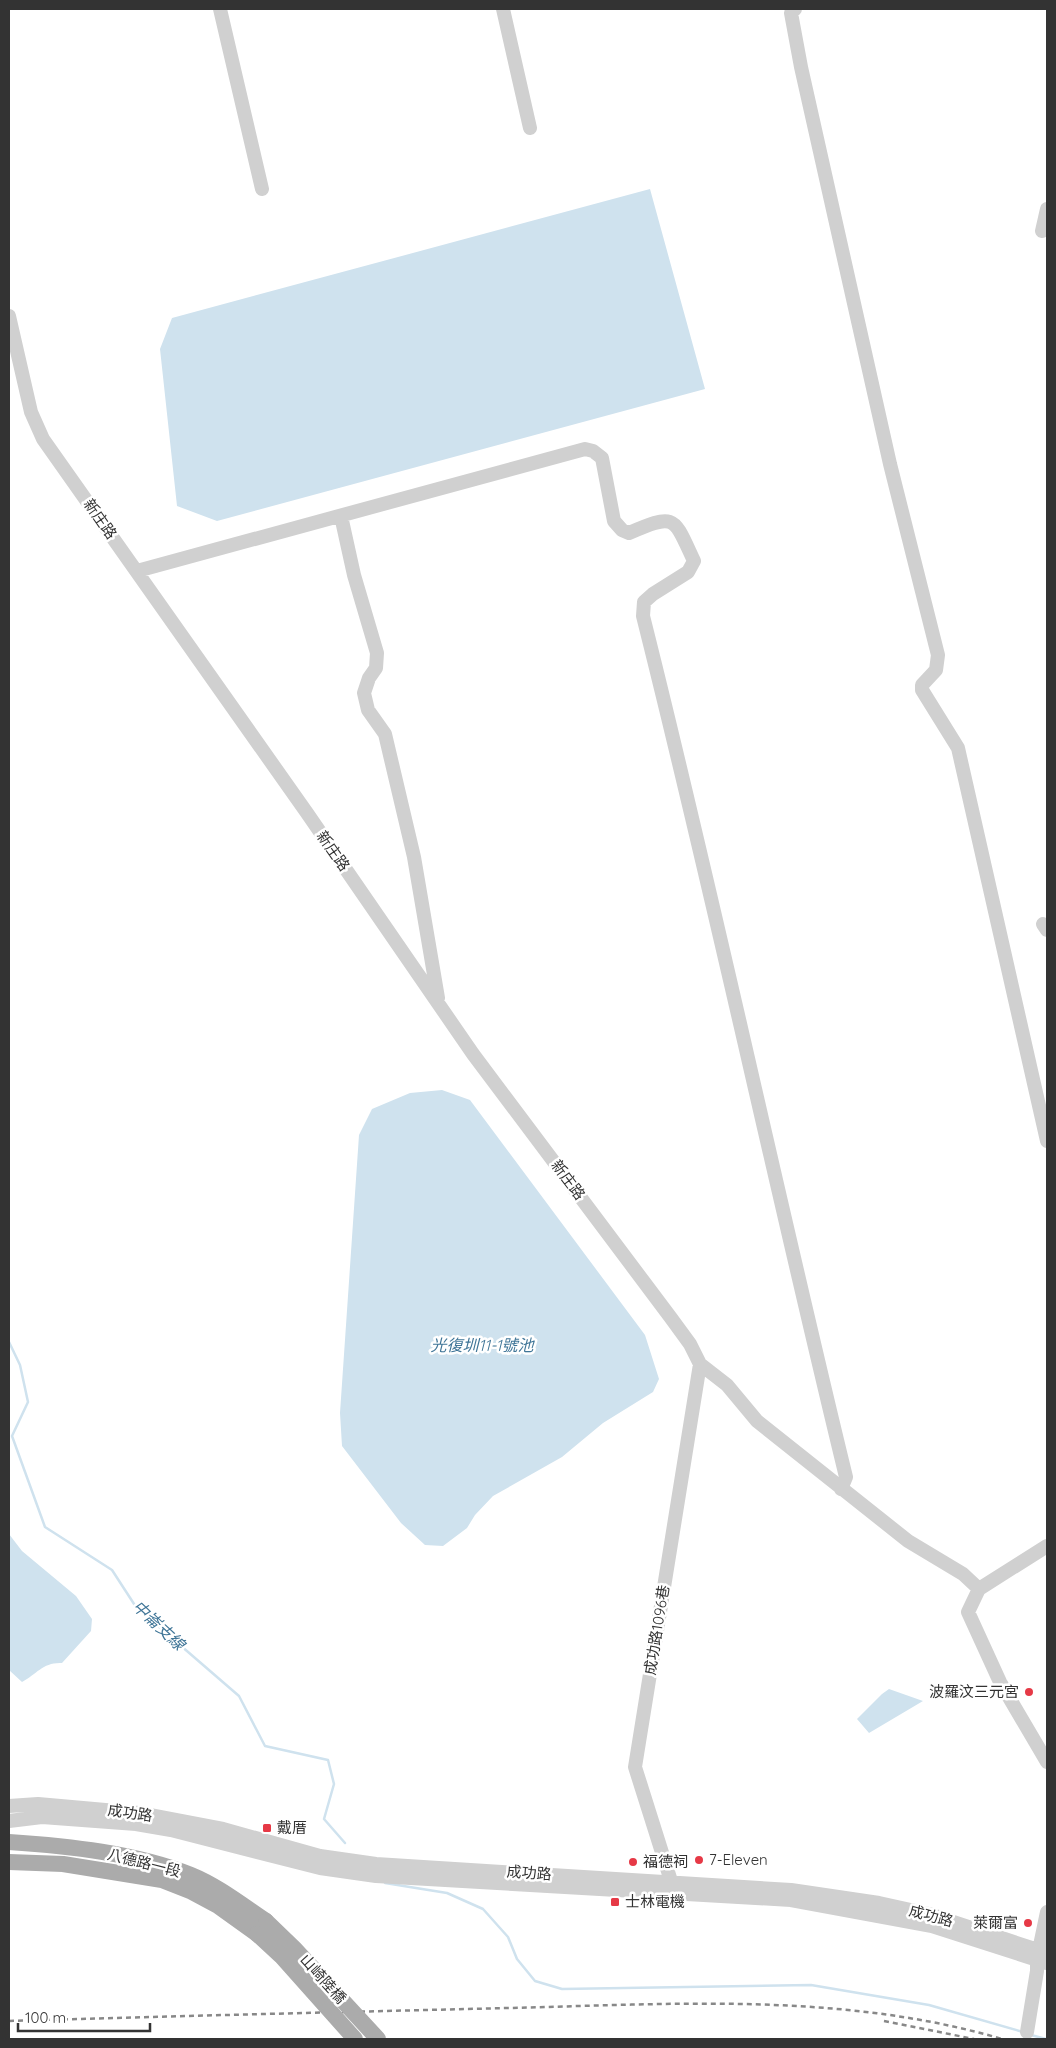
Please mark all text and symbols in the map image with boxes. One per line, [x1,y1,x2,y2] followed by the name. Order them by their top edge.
[80,495,121,543] street label: 新庄路
[313,827,354,875] street label: 新庄路
[547,1156,590,1203] street label: 新庄路
[430,1335,536,1355] water label: 光復圳11-1號池
[640,1584,673,1676] street label: 成功路1096巷
[129,1596,191,1655] water label: 中崙支線
[929,1682,1019,1701] place label: 波羅汶三元宮
[1023,1686,1035,1698] marker: 波羅汶三元宮
[106,1800,154,1825] street label: 成功路
[277,1818,307,1837] place label: 戴厝
[261,1822,273,1834] marker: 戴厝
[105,1844,183,1881] street label: 八德路一段
[709,1850,768,1869] place label: 7-Eleven
[643,1852,688,1871] place label: 福德祠
[693,1854,705,1866] marker: 7-Eleven
[627,1856,639,1868] marker: 福德祠
[506,1861,552,1884] street label: 成功路
[625,1892,685,1911] place label: 士林電機
[609,1896,621,1908] marker: 士林電機
[907,1901,955,1931] street label: 成功路
[973,1913,1018,1932] place label: 萊爾富
[1022,1917,1034,1929] marker: 萊爾富
[296,1950,351,2007] street label: 山崎陸橋
[18,2000,150,2032] scale bar
[25,2008,66,2027] text: 100 m

